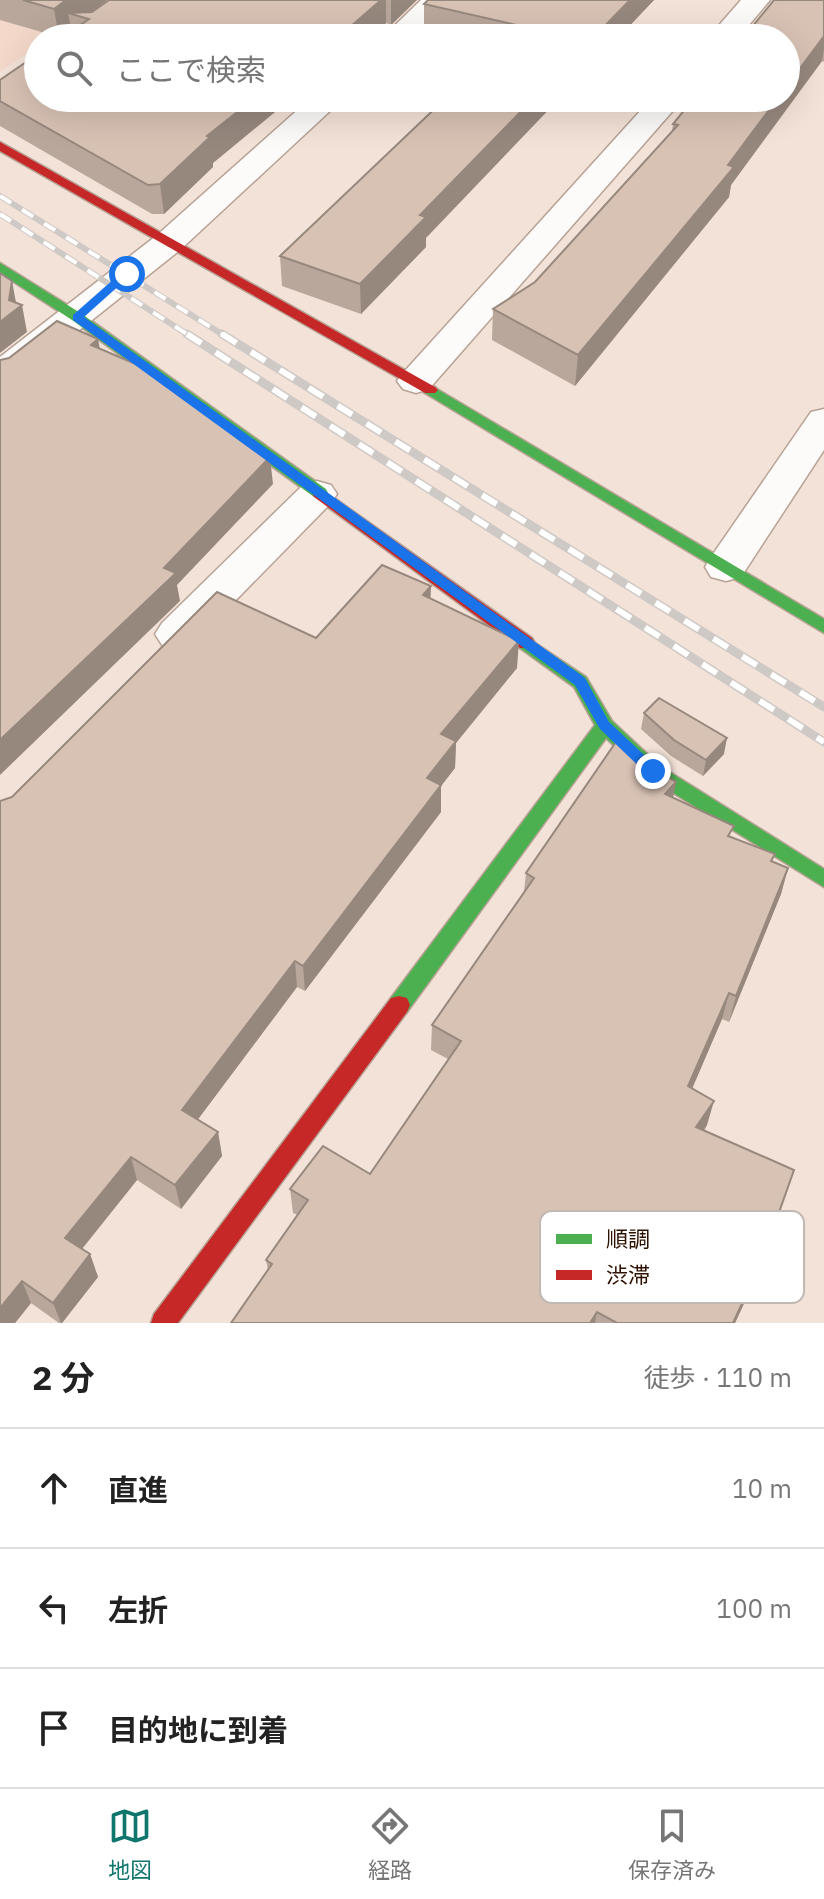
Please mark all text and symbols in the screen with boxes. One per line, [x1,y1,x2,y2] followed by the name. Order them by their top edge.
[24,24,800,112] search box
[52,46,96,90] icon: search
[116,50,266,89] text: ここで検索
[109,256,145,292] route start
[635,753,671,789] route end
[540,1211,804,1303] legend
[606,1224,650,1253] text: 順調
[606,1260,650,1289] text: 渋滞
[32,1355,94,1399] text: 2 分
[644,1360,792,1394] text: 徒歩 · 110 m
[32,1466,76,1510] icon: ahead
[108,1470,168,1509] text: 直進
[732,1471,792,1505] text: 10 m
[32,1586,76,1630] icon: left
[108,1590,168,1629] text: 左折
[716,1591,792,1625] text: 100 m
[32,1706,76,1750] icon: arrive
[108,1710,288,1749] text: 目的地に到着
[108,1804,152,1884] tab: 地図
[368,1804,412,1884] tab: 経路
[628,1804,716,1884] tab: 保存済み

